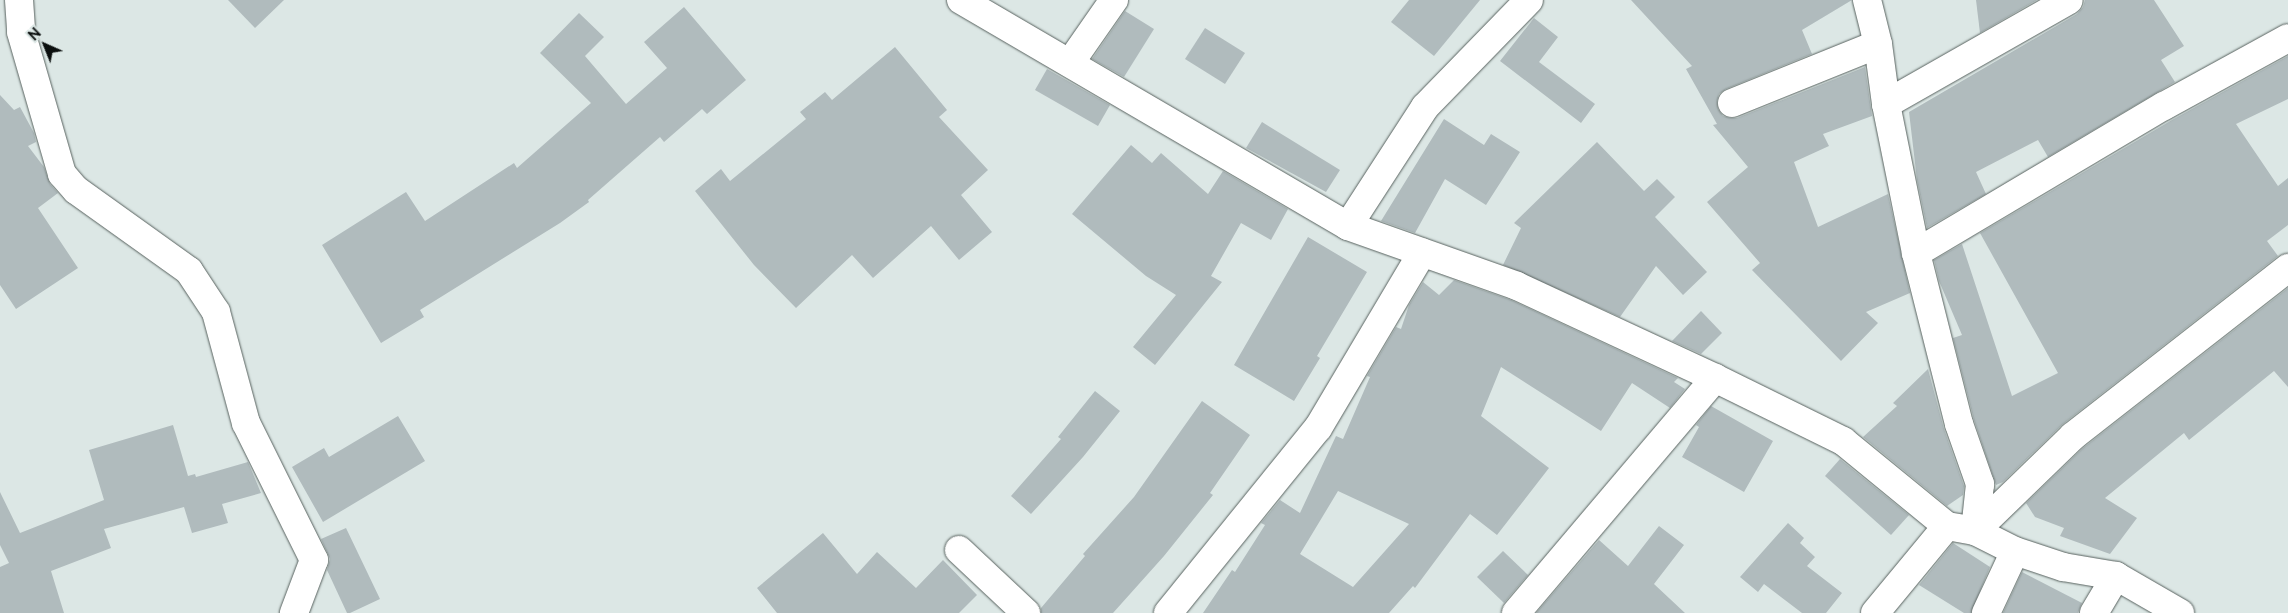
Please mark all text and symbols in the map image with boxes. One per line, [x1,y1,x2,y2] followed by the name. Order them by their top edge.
[20,20,70,70] north arrow
[25,25,44,44] text: N

